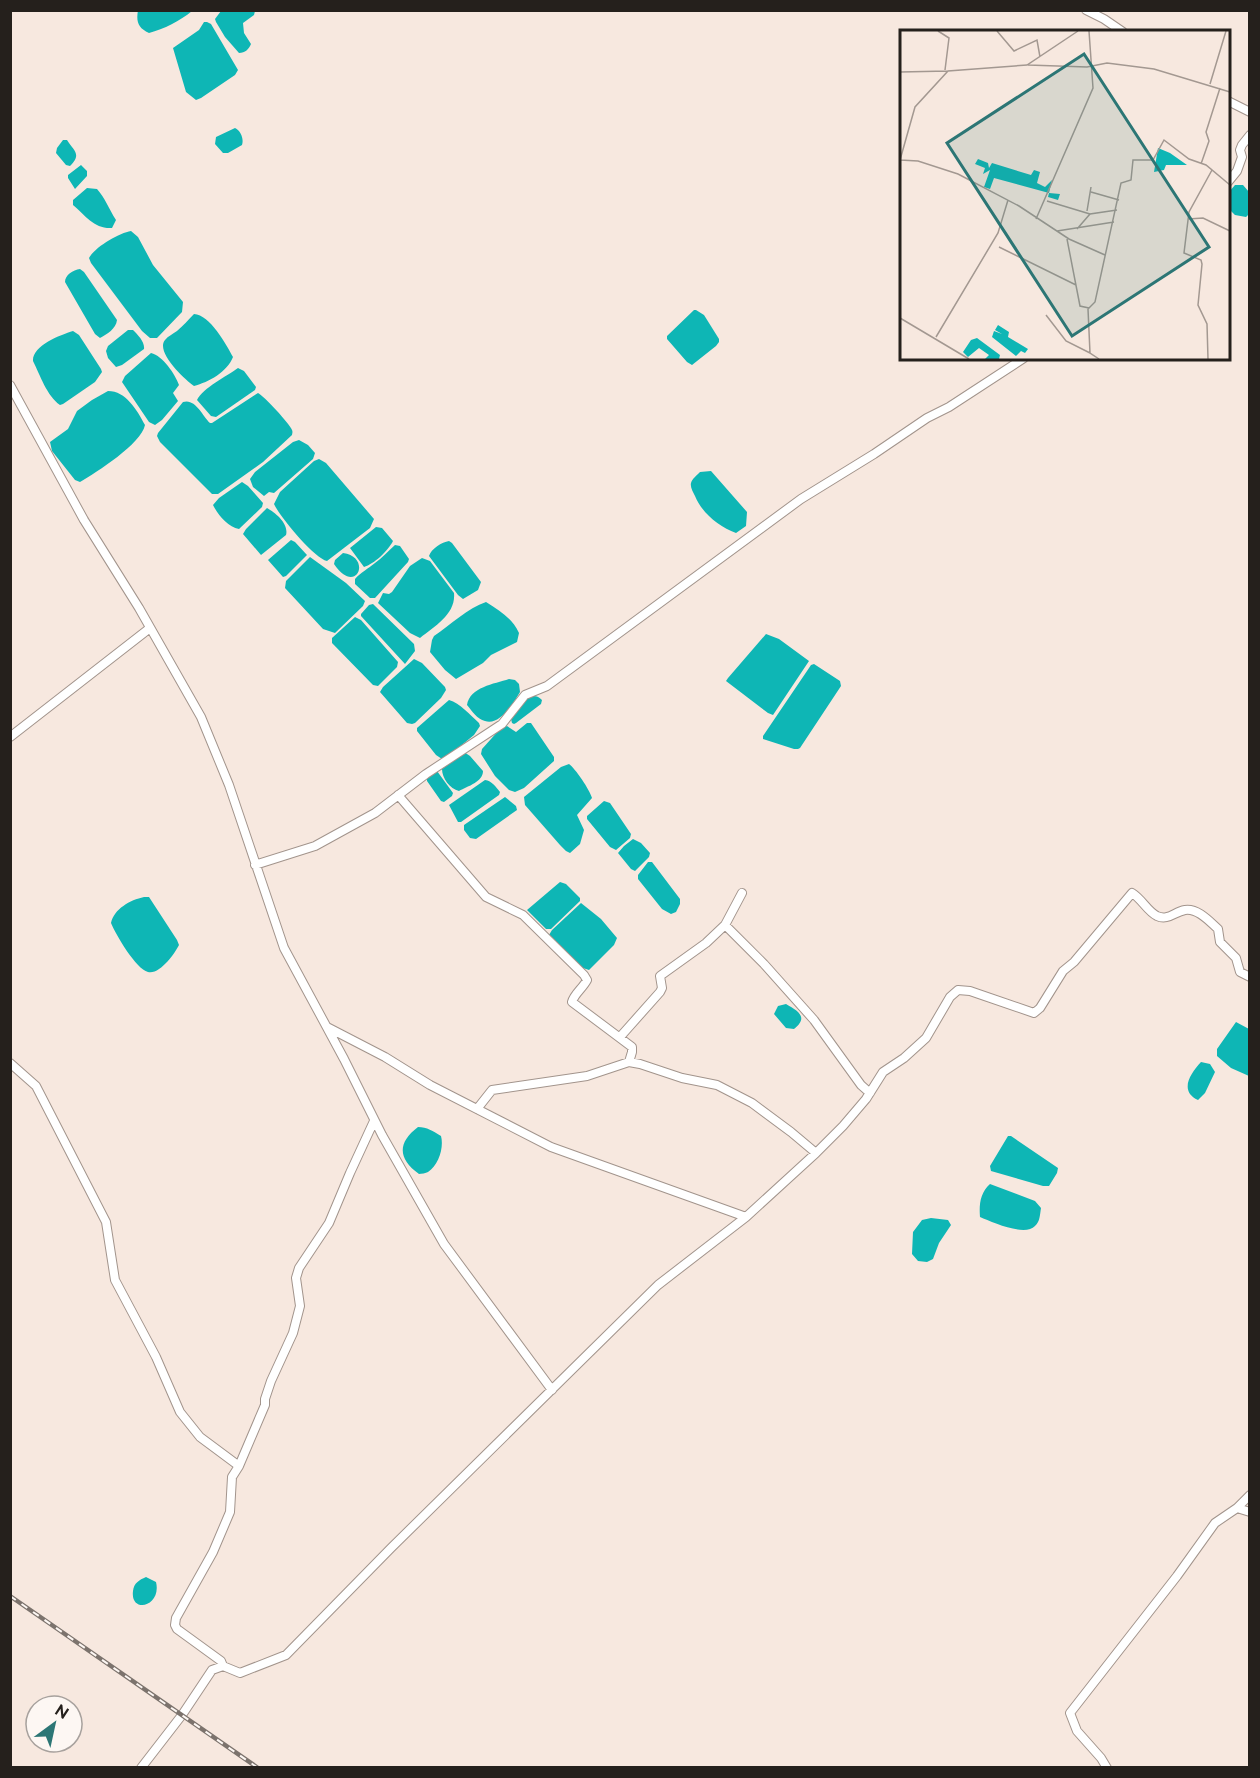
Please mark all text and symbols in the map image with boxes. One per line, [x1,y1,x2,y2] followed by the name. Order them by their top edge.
[900,30,1230,360] inset map
[24,1694,84,1754] north arrow
[52,1701,72,1723] text: N

